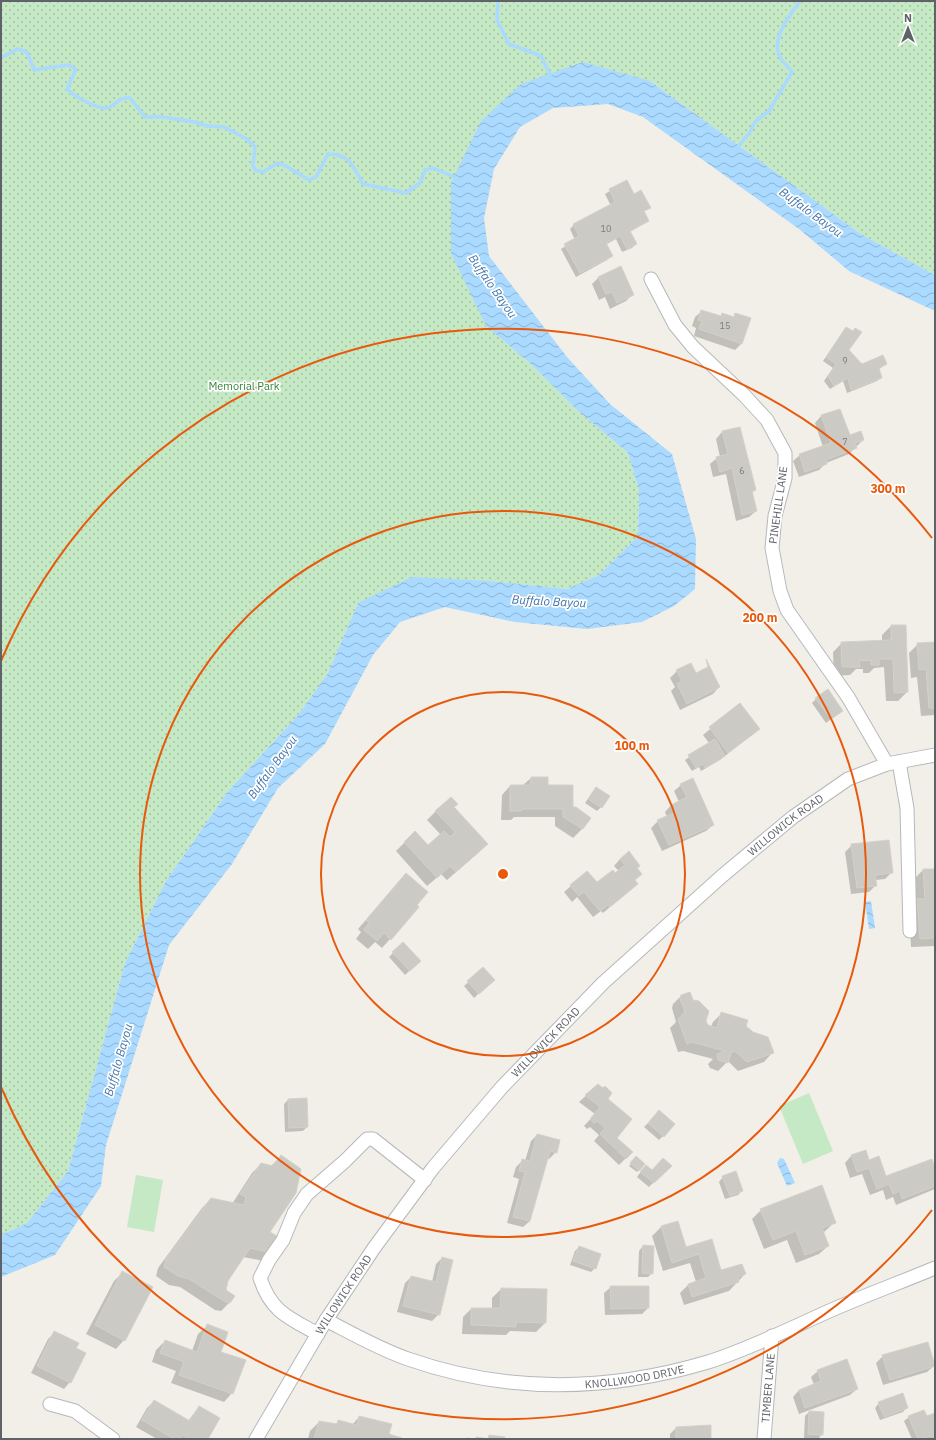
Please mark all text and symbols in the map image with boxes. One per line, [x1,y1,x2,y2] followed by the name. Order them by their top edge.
[888,8,928,48] north arrow
[904,11,912,25] text: N
[776,184,846,240] water label: Buffalo Bayou
[601,223,611,234] house number: 10
[465,251,521,321] water label: Buffalo Bayou
[720,320,730,331] house number: 15
[842,355,848,366] house number: 9
[208,379,280,393] park label: Memorial Park
[842,436,848,447] house number: 7
[739,465,745,476] house number: 6
[766,465,790,545] street label: PINEHILL LANE
[870,481,906,496] text: 300 m
[511,592,587,610] water label: Buffalo Bayou
[742,610,778,625] text: 200 m
[244,732,300,802] water label: Buffalo Bayou
[614,738,650,753] text: 100 m
[745,791,826,859] street label: WILLOWICK ROAD
[496,867,510,881] centre of rings
[508,1004,583,1080] street label: WILLOWICK ROAD
[101,1022,136,1098] water label: Buffalo Bayou
[312,1252,375,1337] street label: WILLOWICK ROAD
[758,1353,778,1424] street label: TIMBER LANE
[584,1362,686,1391] street label: KNOLLWOOD DRIVE

